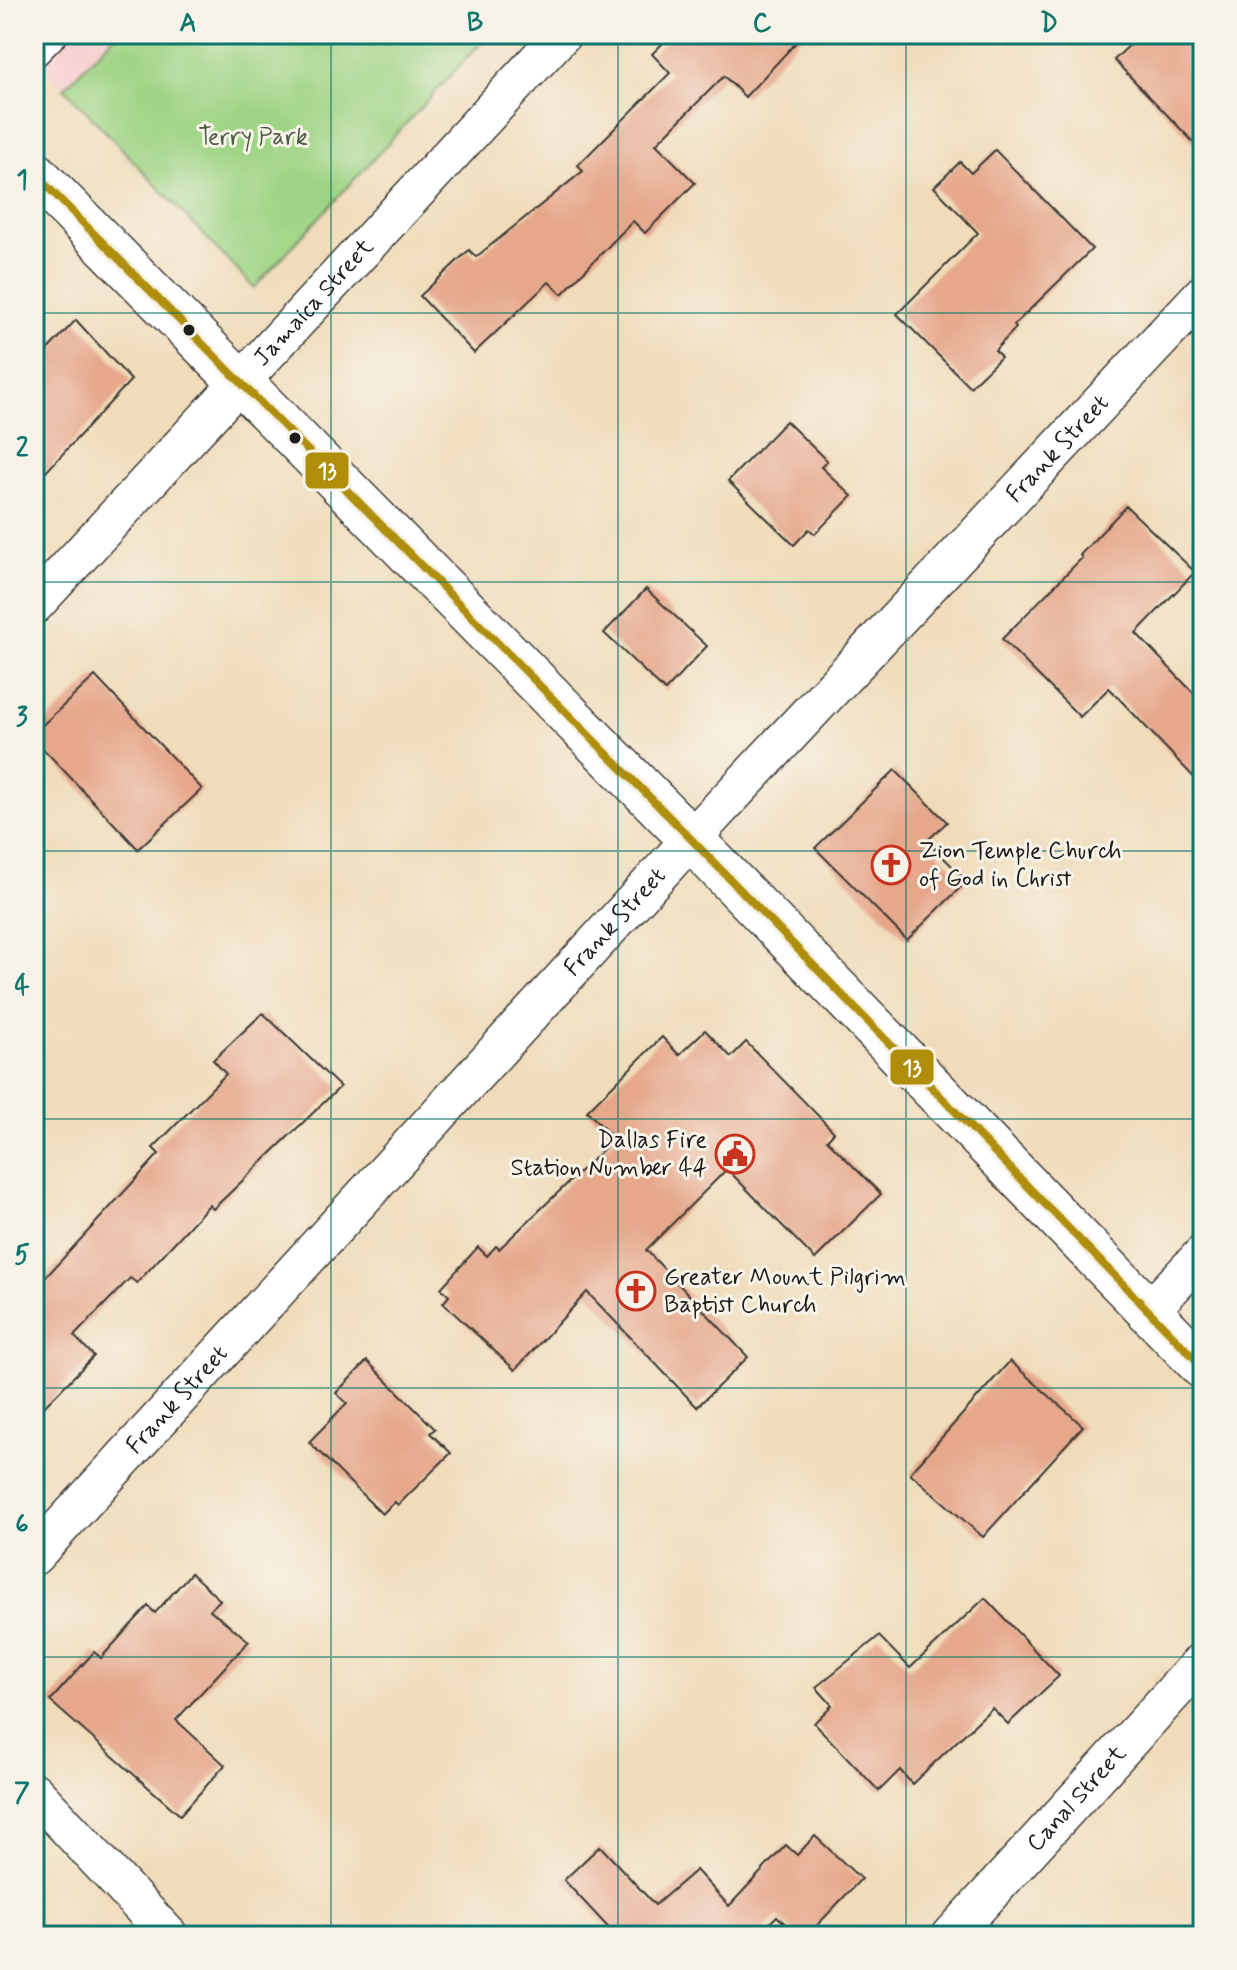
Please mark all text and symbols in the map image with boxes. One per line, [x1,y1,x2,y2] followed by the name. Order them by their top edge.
[179,7,197,41] text: A
[467,7,483,41] text: B
[753,7,772,41] text: C
[1040,7,1058,41] text: D
[198,122,308,153] park label: Terry Park
[16,164,28,198] text: 1
[247,232,381,373] street label: Jamaica Street
[181,322,197,338] unlabelled marker
[999,388,1116,509] street label: Frank Street
[287,430,303,446] unlabelled marker
[16,432,29,466] text: 2
[304,451,350,490] line badge: 13
[317,458,337,486] text: 13
[16,701,28,735] text: 3
[919,836,1122,895] place label: Zion Temple Church of God in Christ
[870,844,912,886] church icon: Zion Temple Church of God in Christ
[557,861,673,983] street label: Frank Street
[14,970,30,1004] text: 4
[889,1048,935,1086] line badge: 13
[902,1055,922,1083] text: 13
[511,1125,707,1184] place label: Dallas Fire Station Number 44
[714,1133,756,1175] public building icon: Dallas Fire Station Number 44
[14,1239,30,1273] text: 5
[664,1262,906,1321] place label: Greater Mount Pilgrim Baptist Church
[615,1270,657,1312] church icon: Greater Mount Pilgrim Baptist Church
[119,1339,235,1461] street label: Frank Street
[15,1508,29,1542] text: 6
[1020,1739,1133,1859] street label: Canal Street
[14,1777,30,1811] text: 7

